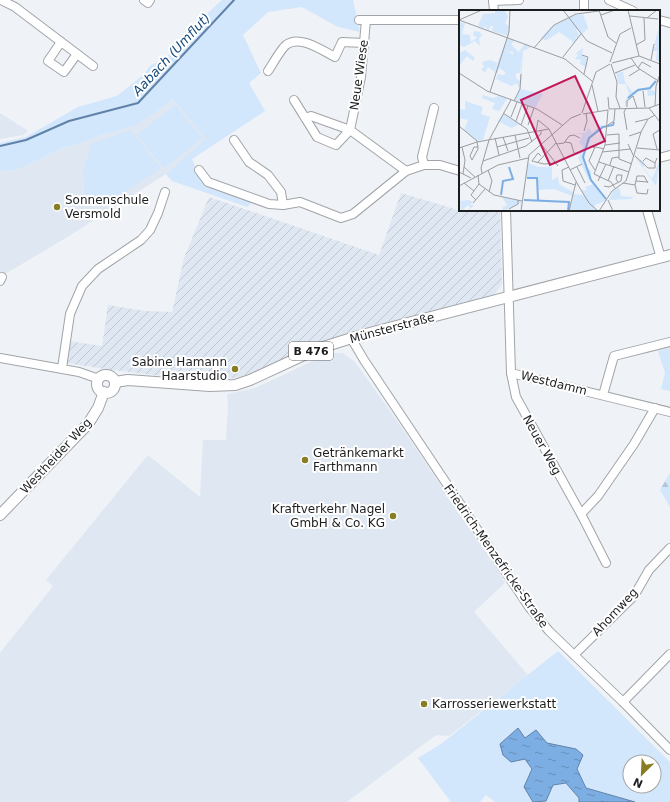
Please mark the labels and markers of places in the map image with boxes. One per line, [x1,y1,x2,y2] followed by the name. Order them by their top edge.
[65,193,149,221] place label: Sonnenschule Versmold
[52,202,62,212] marker: Sonnenschule Versmold
[132,355,227,383] place label: Sabine Hamann Haarstudio
[230,364,240,374] marker: Sabine Hamann Haarstudio
[313,446,404,474] place label: Getränkemarkt Farthmann
[300,455,310,465] marker: Getränkemarkt Farthmann
[272,502,385,530] place label: Kraftverkehr Nagel GmbH & Co. KG
[388,511,398,521] marker: Kraftverkehr Nagel GmbH & Co. KG
[432,697,556,711] place label: Karrosseriewerkstatt
[419,699,429,709] marker: Karrosseriewerkstatt

